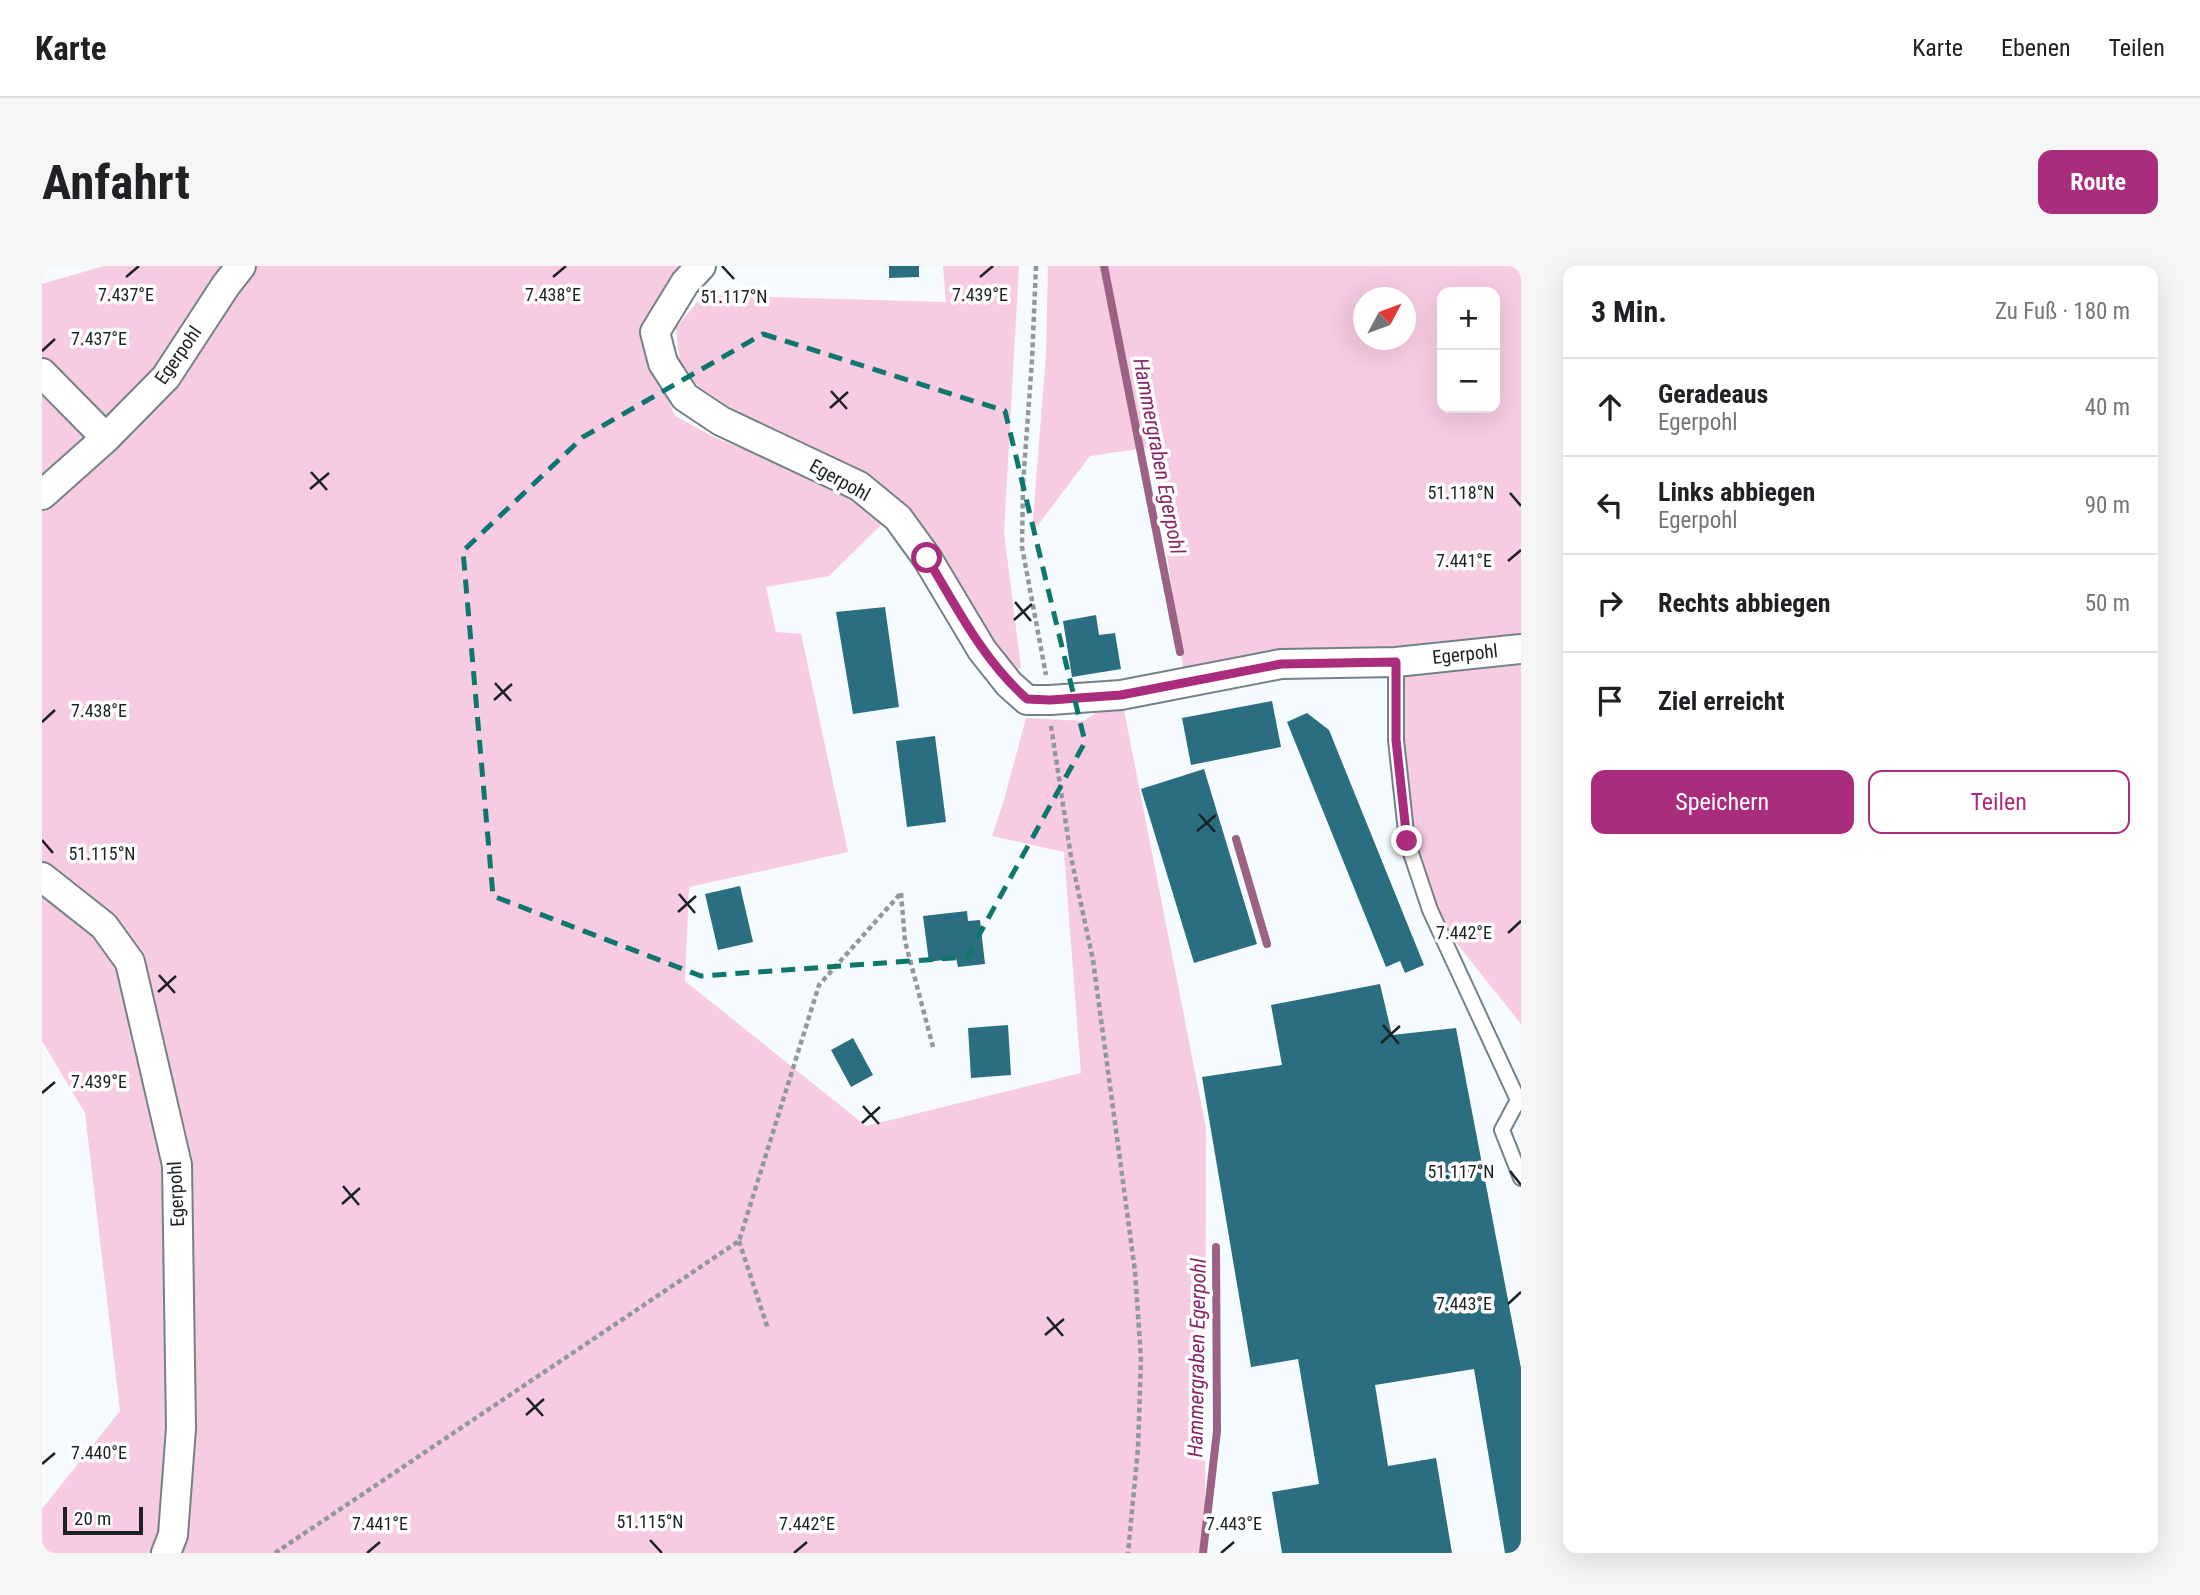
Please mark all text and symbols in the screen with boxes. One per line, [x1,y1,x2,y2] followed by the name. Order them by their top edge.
[35,29,106,68] text: Karte
[1912,34,1963,62] text: Karte
[2001,34,2071,62] text: Ebenen
[2109,34,2165,62] text: Teilen
[2038,150,2158,214] button: Route
[42,154,190,211] text: Anfahrt
[98,284,154,305] text: 7.437°E
[525,284,581,305] text: 7.438°E
[952,284,1008,305] text: 7.439°E
[700,286,768,307] text: 51.117°N
[1353,287,1416,350] north arrow
[1437,287,1500,413] map controls
[1437,287,1500,350] button: +
[1591,294,1667,329] text: 3 Min.
[1995,298,2130,325] text: Zu Fuß · 180 m
[150,321,206,389] street label: Egerpohl
[71,328,127,349] text: 7.437°E
[1437,350,1500,413] button: −
[1128,356,1190,556] water label: Hammergraben Egerpohl
[1658,379,1768,409] text: Geradeaus
[1591,388,1629,426] icon: ahead
[2085,394,2130,421] text: 40 m
[1658,409,1738,436] text: Egerpohl
[806,454,874,506] street label: Egerpohl
[1658,477,1815,507] text: Links abbiegen
[1427,482,1495,503] text: 51.118°N
[1591,486,1629,524] icon: left
[2085,492,2130,519] text: 90 m
[1658,507,1738,534] text: Egerpohl
[911,542,942,573] route start
[1436,550,1492,571] text: 7.441°E
[1591,584,1629,622] icon: right
[1658,588,1831,618] text: Rechts abbiegen
[2085,590,2130,617] text: 50 m
[1431,639,1499,669] street label: Egerpohl
[1591,682,1629,720] icon: arrive
[1658,686,1784,716] text: Ziel erreicht
[71,700,127,721] text: 7.438°E
[1591,770,1854,834] button: Speichern
[1868,770,2130,834] button: Teilen
[1391,825,1422,856] route end
[68,843,136,864] text: 51.115°N
[1436,922,1492,943] text: 7.442°E
[71,1071,127,1092] text: 7.439°E
[163,1161,189,1227] street label: Egerpohl
[1427,1161,1495,1182] text: 51.117°N
[1183,1258,1211,1458] water label: Hammergraben Egerpohl
[1436,1293,1492,1314] text: 7.443°E
[71,1442,127,1463] text: 7.440°E
[63,1504,144,1536] scale bar
[74,1507,111,1530] text: 20 m
[616,1511,684,1532] text: 51.115°N
[352,1513,408,1534] text: 7.441°E
[779,1513,835,1534] text: 7.442°E
[1206,1513,1262,1534] text: 7.443°E

